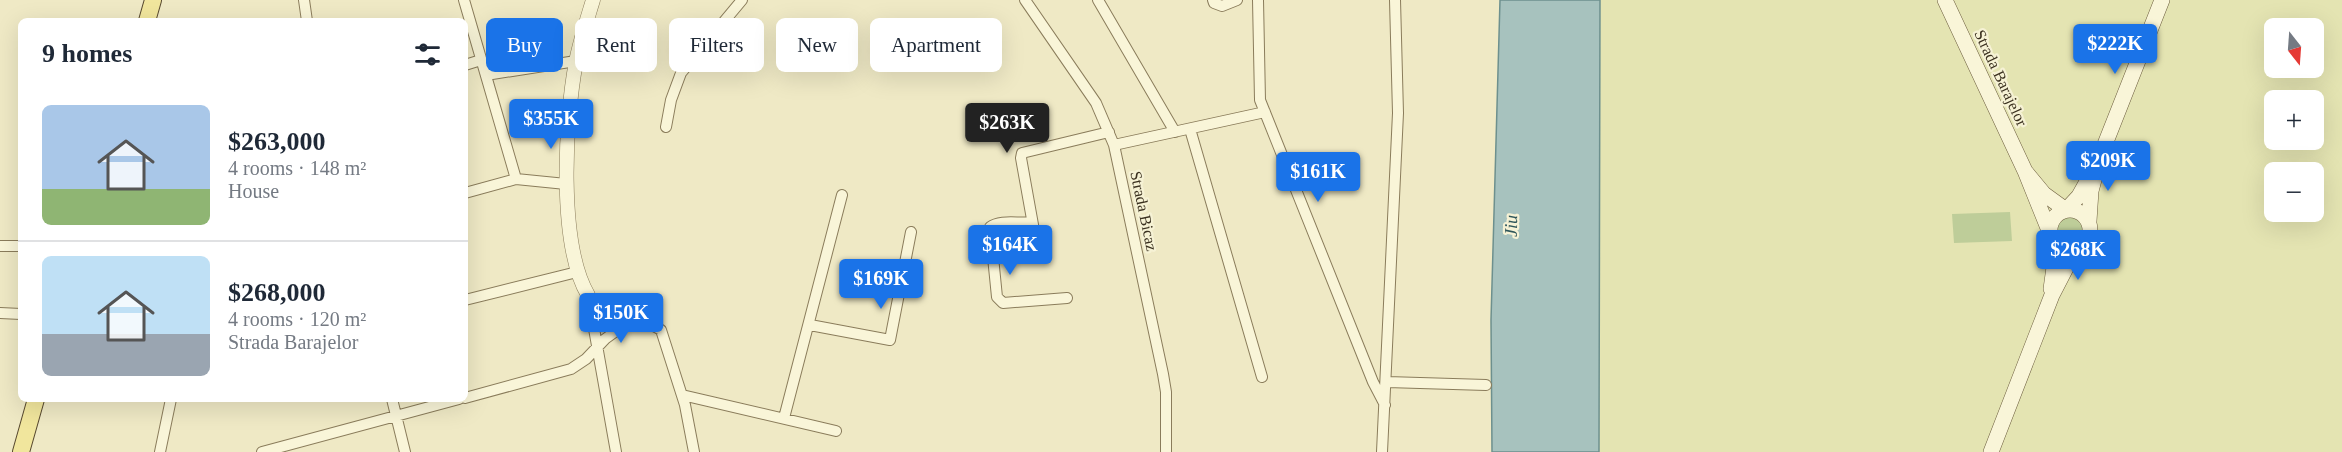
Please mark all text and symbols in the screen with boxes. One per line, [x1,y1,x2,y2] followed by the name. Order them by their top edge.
[486,18,563,72] chip: Buy
[575,18,657,72] chip: Rent
[669,18,764,72] chip: Filters
[776,18,858,72] chip: New
[870,18,1002,72] chip: Apartment
[2264,18,2324,78] north arrow
[2264,18,2324,222] map controls
[2073,24,2157,75] pin: $222K
[1970,27,2031,130] street label: Strada Barajelor
[2087,32,2143,54] text: $222K
[411,38,444,71] icon: filters
[42,39,132,68] text: 9 homes
[2264,90,2324,150] button: +
[509,99,593,150] pin: $355K
[965,103,1049,154] pin: $263K
[523,107,579,129] text: $355K
[979,111,1035,133] text: $263K
[228,127,326,156] text: $263,000
[90,129,162,201] icon: home
[2066,141,2150,192] pin: $209K
[2080,149,2136,171] text: $209K
[1276,152,1360,203] pin: $161K
[228,157,366,179] text: 4 rooms · 148 m²
[1290,160,1346,182] text: $161K
[2264,162,2324,222] button: −
[1127,169,1161,253] street label: Strada Bicaz
[228,180,279,202] text: House
[1501,215,1521,237] water label: Jiu
[968,225,1052,276] pin: $164K
[2036,230,2120,281] pin: $268K
[982,233,1038,255] text: $164K
[2050,238,2106,260] text: $268K
[839,259,923,310] pin: $169K
[853,267,909,289] text: $169K
[228,278,326,307] text: $268,000
[90,280,162,352] icon: home
[579,293,663,344] pin: $150K
[593,301,649,323] text: $150K
[228,308,366,330] text: 4 rooms · 120 m²
[228,331,359,353] text: Strada Barajelor

